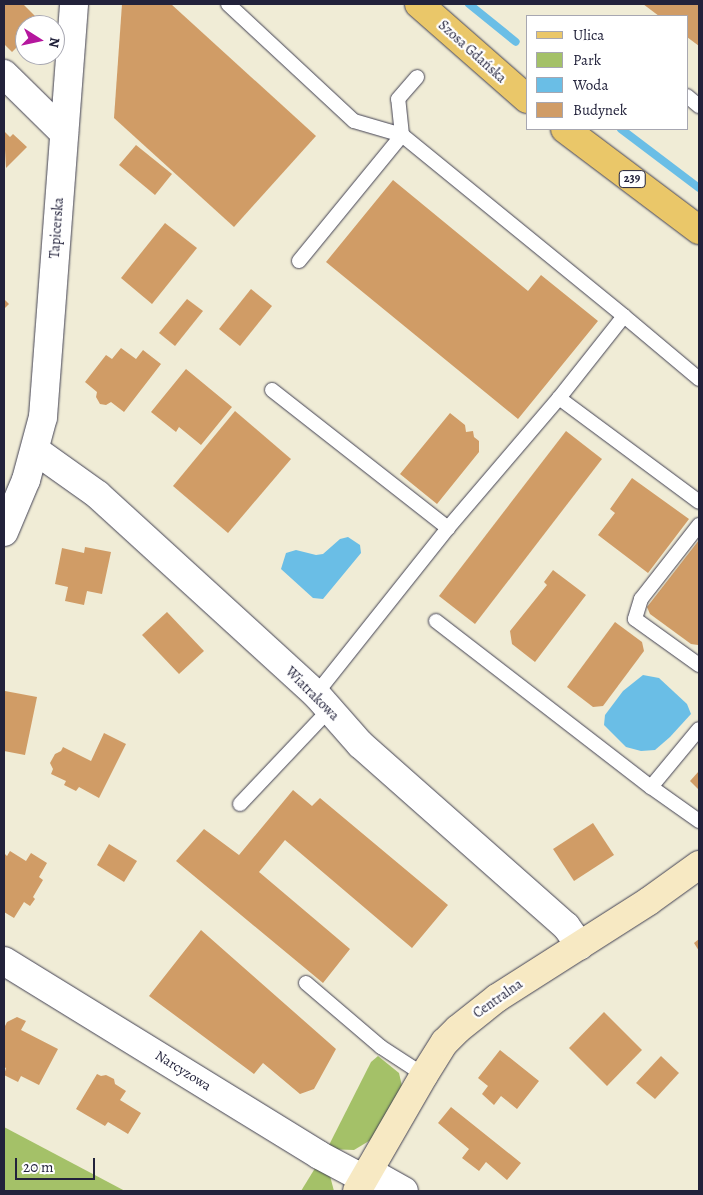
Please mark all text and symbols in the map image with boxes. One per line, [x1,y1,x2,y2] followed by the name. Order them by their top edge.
[15,15,65,65] north arrow
[526,15,688,130] legend
[435,17,509,87] street label: Szosa Gdańska
[573,25,604,45] text: Ulica
[44,36,65,49] text: N
[573,50,601,70] text: Park
[573,75,608,95] text: Woda
[573,100,627,120] text: Budynek
[618,170,646,188] road number: 239
[46,197,68,259] street label: Tapicerska
[282,664,342,724] street label: Wiatrakowa
[470,976,526,1022] street label: Centralna
[152,1047,214,1095] street label: Narcyzowa
[18,1148,98,1180] scale bar
[23,1157,54,1177] text: 20 m

